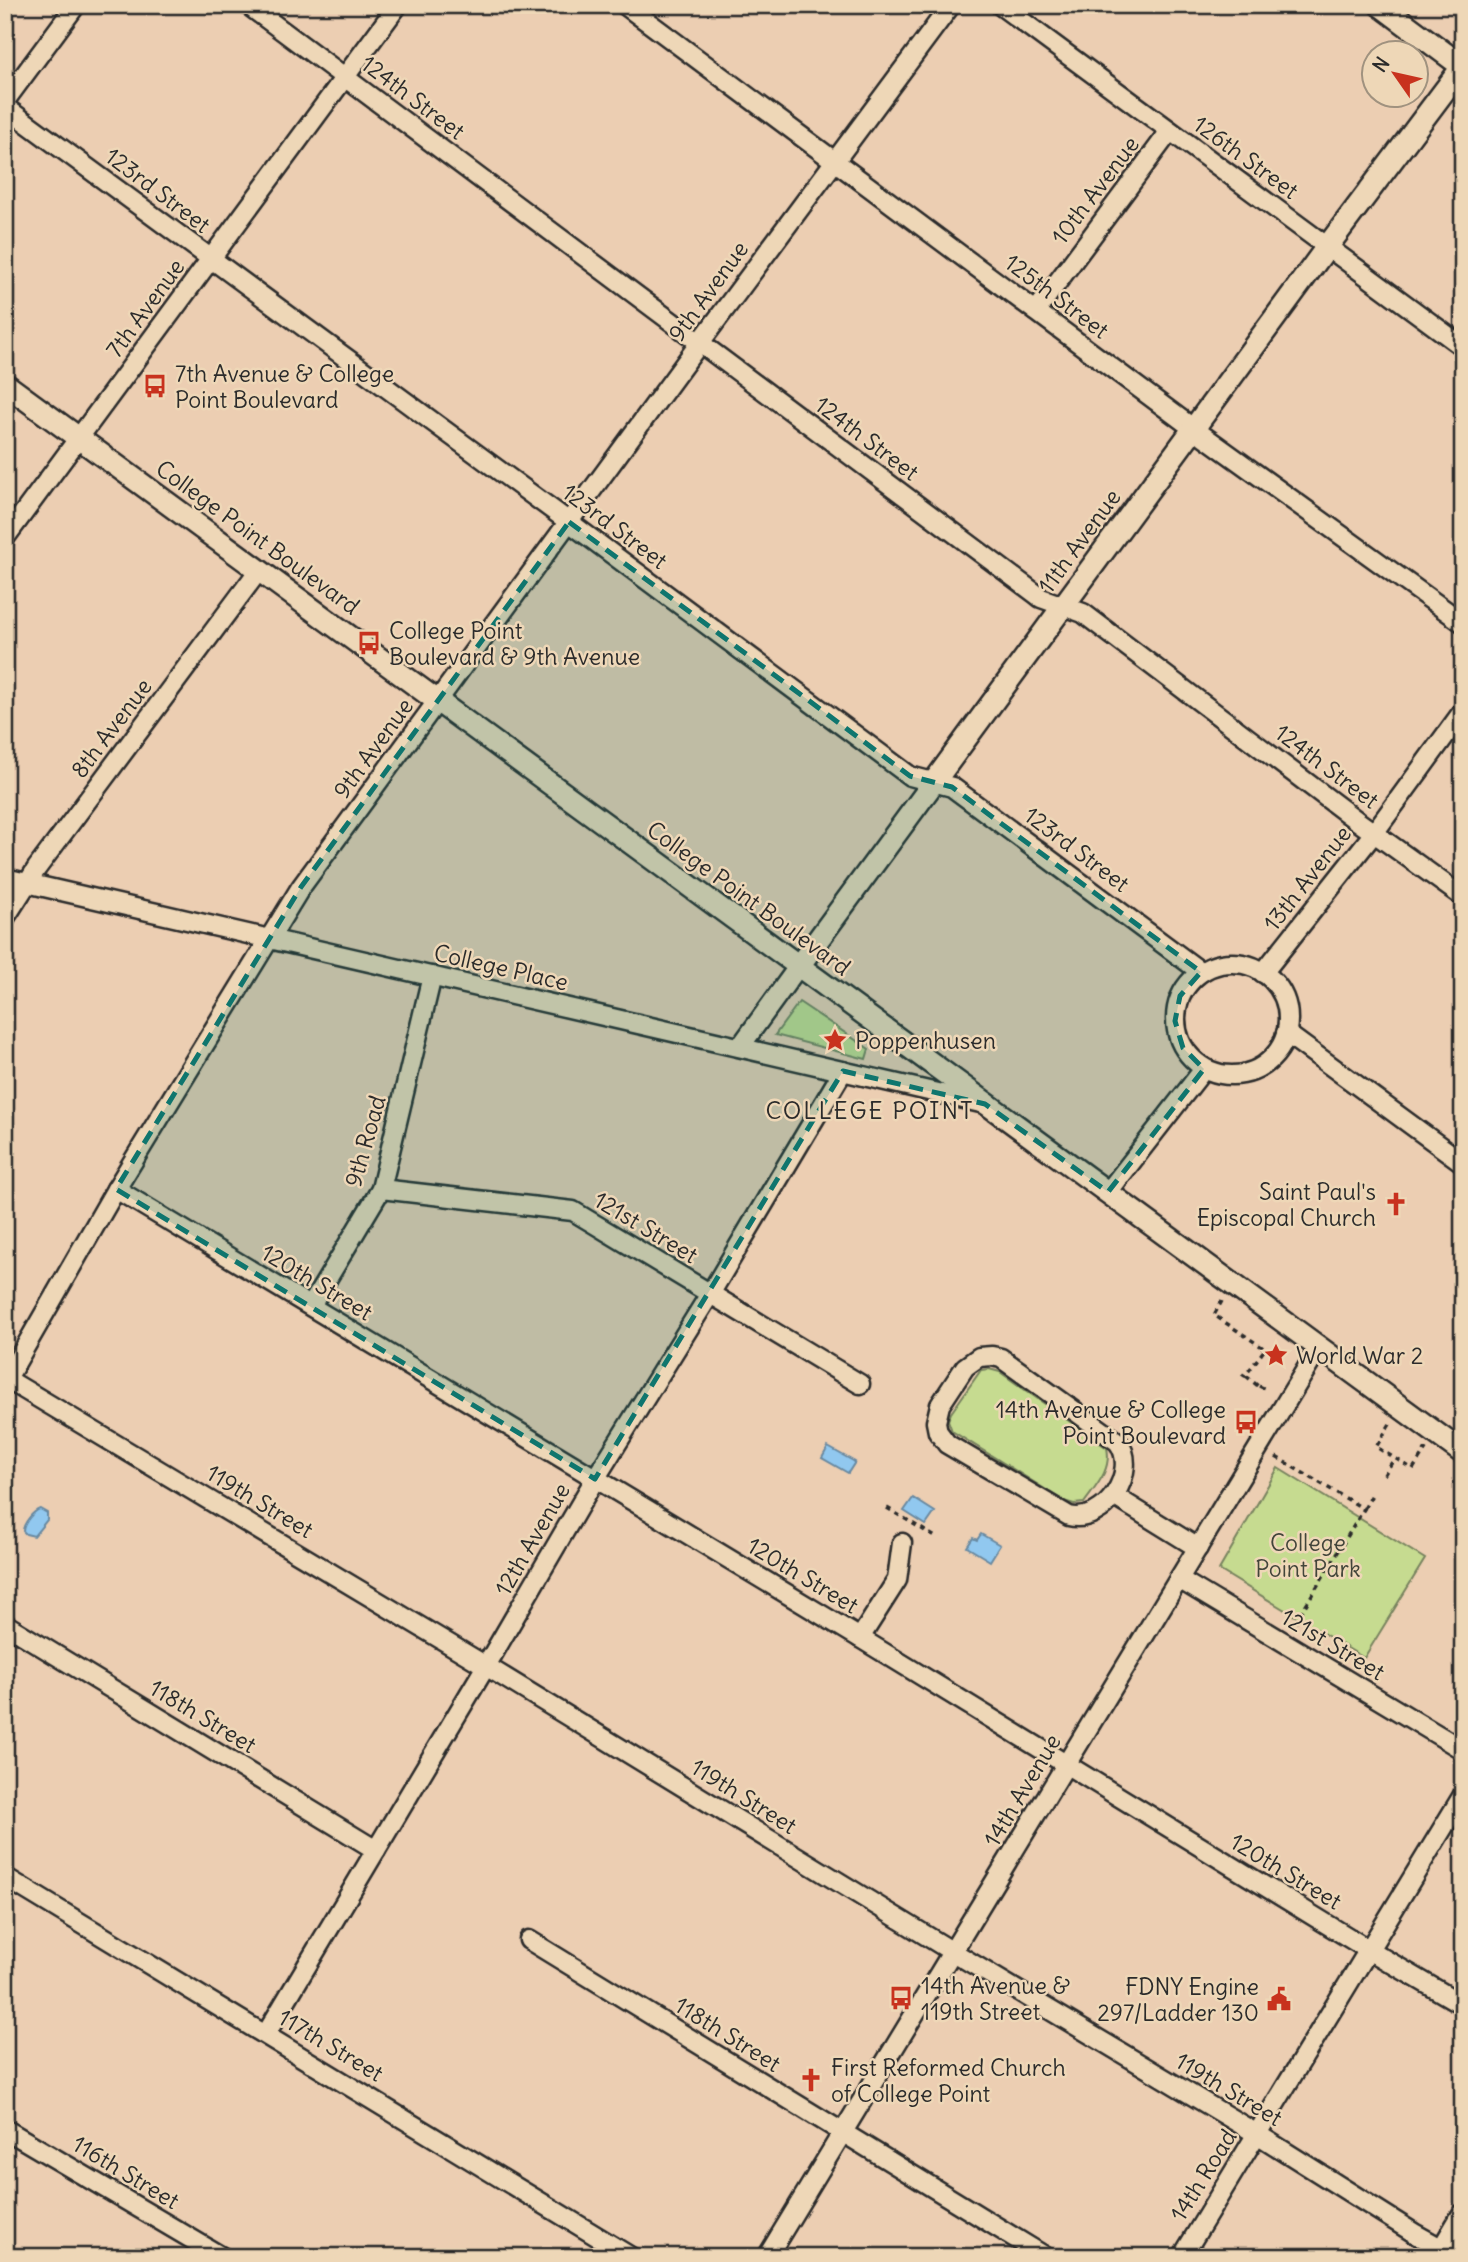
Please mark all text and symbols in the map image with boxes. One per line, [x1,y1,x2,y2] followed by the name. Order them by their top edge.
[1360,38,1430,108] north arrow
[355,49,471,146] street label: 124th Street
[1367,52,1395,77] text: N
[1188,109,1304,205] street label: 126th Street
[1045,130,1145,250] street label: 10th Avenue
[100,141,217,239] street label: 123rd Street
[662,235,754,347] street label: 9th Avenue
[999,247,1115,345] street label: 125th Street
[100,253,190,363] street label: 7th Avenue
[175,359,394,414] place label: 7th Avenue & College Point Boulevard
[141,372,169,400] bus stop icon: 7th Avenue & College Point Boulevard
[809,390,925,487] street label: 124th Street
[150,453,366,621] street label: College Point Boulevard
[557,477,674,575] street label: 123rd Street
[1031,483,1127,599] street label: 11th Avenue
[389,616,640,671] place label: College Point Boulevard & 9th Avenue
[355,629,383,657] bus stop icon: College Point Boulevard & 9th Avenue
[64,673,158,783] street label: 8th Avenue
[327,692,419,804] street label: 9th Avenue
[1269,718,1385,815] street label: 124th Street
[1019,800,1136,898] street label: 123rd Street
[641,814,857,982] street label: College Point Boulevard
[1257,820,1357,936] street label: 13th Avenue
[431,937,571,997] street label: College Place
[821,1026,849,1054] place icon: Poppenhusen
[855,1026,996,1055] place label: Poppenhusen
[338,1092,392,1190] street label: 9th Road
[765,1095,975,1125] district label: COLLEGE POINT
[1197,1177,1376,1232] place label: Saint Paul's Episcopal Church
[589,1185,703,1269] street label: 121st Street
[1382,1190,1410,1218] church icon: Saint Paul's Episcopal Church
[256,1237,378,1327] street label: 120th Street
[1262,1341,1290,1369] place icon: World War 2
[1296,1341,1423,1370] place label: World War 2
[996,1395,1226,1450] place label: 14th Avenue & College Point Boulevard
[1232,1408,1260,1436] bus stop icon: 14th Avenue & College Point Boulevard
[201,1458,319,1544] street label: 119th Street
[488,1477,576,1601] street label: 12th Avenue
[1255,1528,1361,1583] park label: College Point Park
[742,1530,864,1620] street label: 120th Street
[1276,1602,1390,1686] street label: 121st Street
[144,1673,262,1759] street label: 118th Street
[977,1729,1067,1851] street label: 14th Avenue
[686,1752,803,1840] street label: 119th Street
[1225,1826,1347,1916] street label: 120th Street
[921,1971,1070,2026] place label: 14th Avenue & 119th Street
[1097,1972,1259,2027] place label: FDNY Engine 297/Ladder 130
[887,1984,915,2012] bus stop icon: 14th Avenue & 119th Street
[1265,1985,1293,2013] public building icon: FDNY Engine 297/Ladder 130
[670,1990,787,2078] street label: 118th Street
[273,2002,389,2088] street label: 117th Street
[1170,2046,1288,2132] street label: 119th Street
[831,2053,1066,2108] place label: First Reformed Church of College Point
[797,2066,825,2094] church icon: First Reformed Church of College Point
[1163,2124,1243,2226] street label: 14th Road
[67,2129,185,2215] street label: 116th Street

